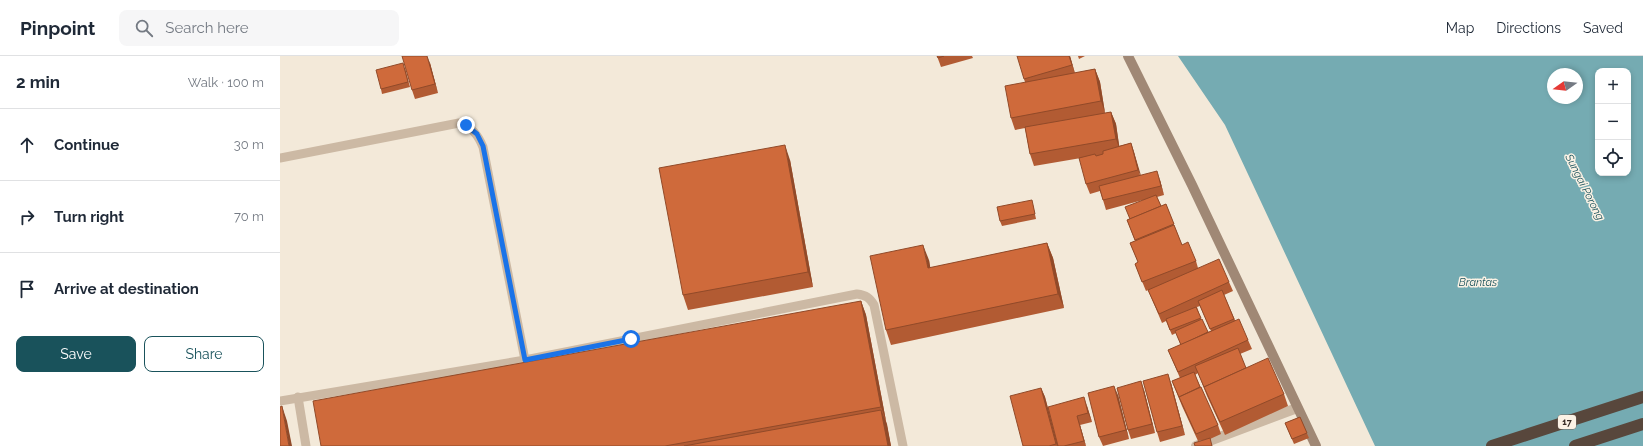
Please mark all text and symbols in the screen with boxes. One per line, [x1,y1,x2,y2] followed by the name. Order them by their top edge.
[119,10,399,46] search box
[20,17,95,39] text: Pinpoint
[133,17,155,39] icon: search
[165,19,249,37] text: Search here
[1446,20,1474,36] text: Map
[1496,20,1561,36] text: Directions
[1583,20,1623,36] text: Saved
[1547,68,1583,104] north arrow
[1595,68,1631,176] map controls
[1595,68,1631,104] button: +
[16,72,60,92] text: 2 min
[188,75,264,90] text: Walk · 100 m
[1595,104,1631,140] button: −
[457,116,475,134] route end
[16,134,38,156] icon: ahead
[54,136,119,154] text: Continue
[234,137,264,152] text: 30 m
[1595,140,1631,176] button: locate
[1562,151,1607,223] water label: Sungai Porong
[16,206,38,228] icon: right
[54,208,124,226] text: Turn right
[234,209,264,224] text: 70 m
[1459,276,1497,289] water label: Brantas
[16,278,38,300] icon: arrive
[54,280,199,298] text: Arrive at destination
[622,330,640,348] route start
[16,336,136,372] button: Save
[144,336,264,372] button: Share
[1558,415,1576,429] road number: 17

